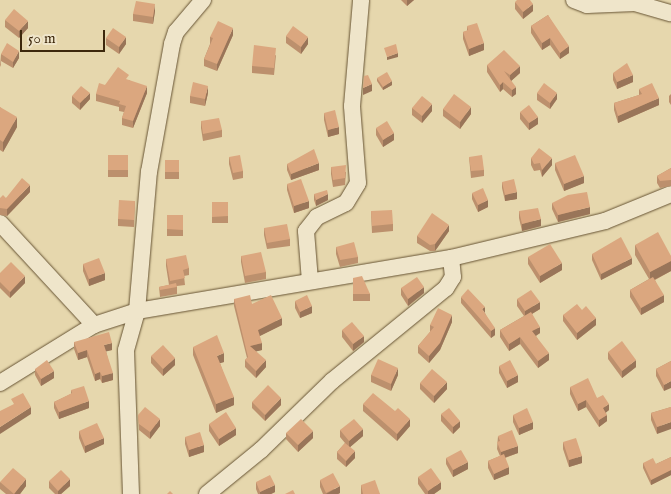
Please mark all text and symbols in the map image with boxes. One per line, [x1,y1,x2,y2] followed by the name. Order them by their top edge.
[22,20,108,52] scale bar
[28,29,56,48] text: 50 m

